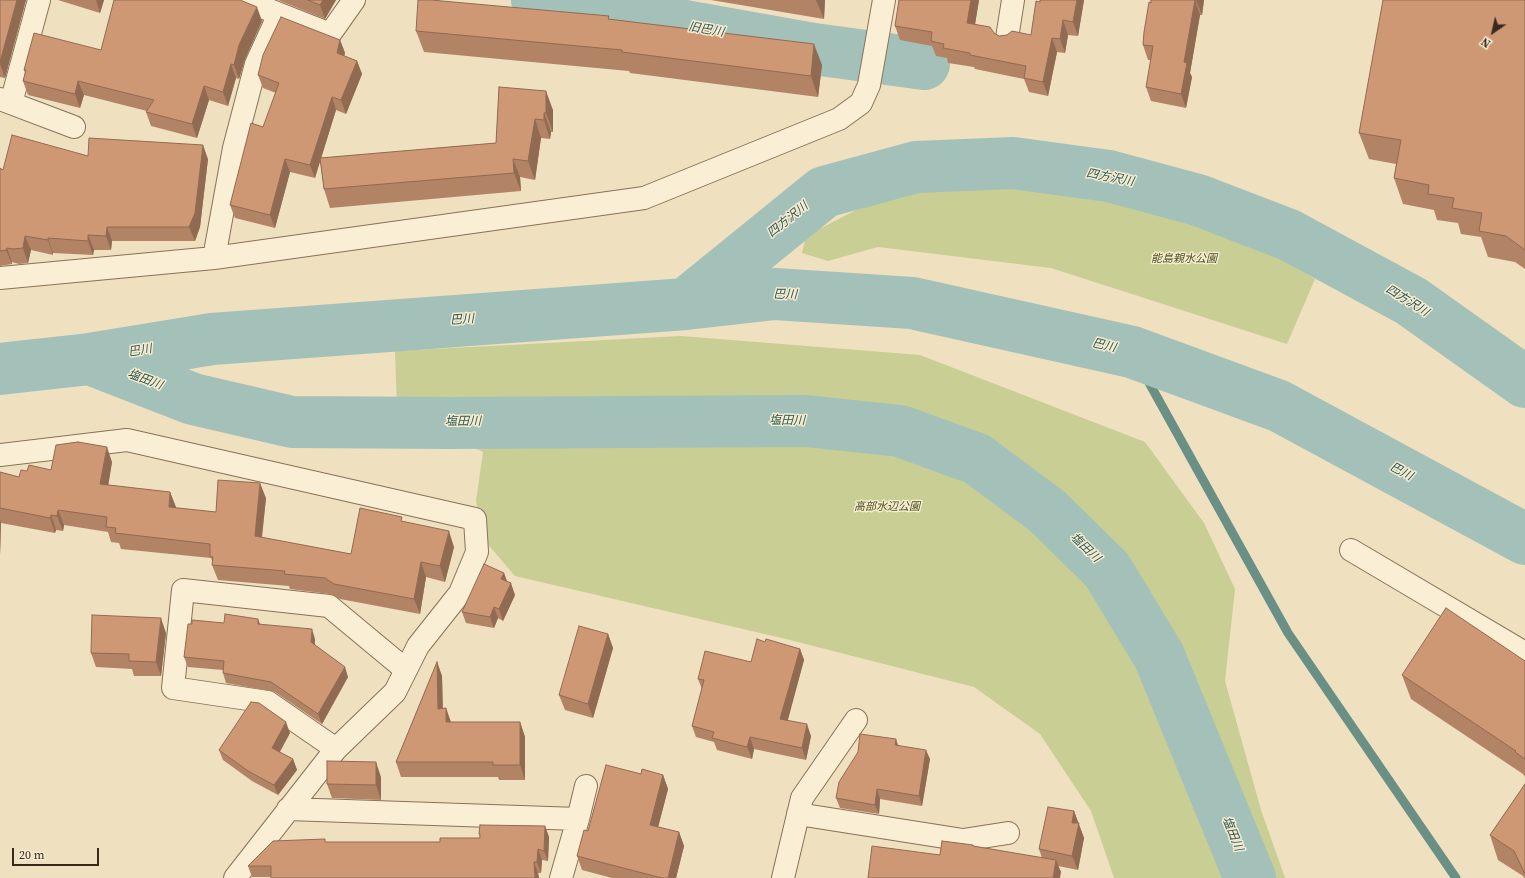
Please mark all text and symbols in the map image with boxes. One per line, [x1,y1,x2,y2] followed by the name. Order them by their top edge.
[1473,12,1513,52] north arrow
[687,20,725,40] water label: 旧巴川
[1479,34,1494,51] text: N
[1085,166,1135,190] water label: 四方沢川
[765,199,811,241] water label: 四方沢川
[1151,252,1217,266] park label: 能島親水公園
[1383,282,1431,320] water label: 四方沢川
[773,287,797,303] water label: 巴川
[450,312,474,328] water label: 巴川
[1091,336,1117,356] water label: 巴川
[127,342,153,360] water label: 巴川
[126,367,164,393] water label: 塩田川
[769,413,805,429] water label: 塩田川
[445,415,481,429] water label: 塩田川
[1387,460,1415,484] water label: 巴川
[854,500,920,514] park label: 高部水辺公園
[1067,530,1103,566] water label: 塩田川
[1219,815,1245,853] water label: 塩田川
[14,840,101,866] scale bar
[19,847,45,863] text: 20 m

